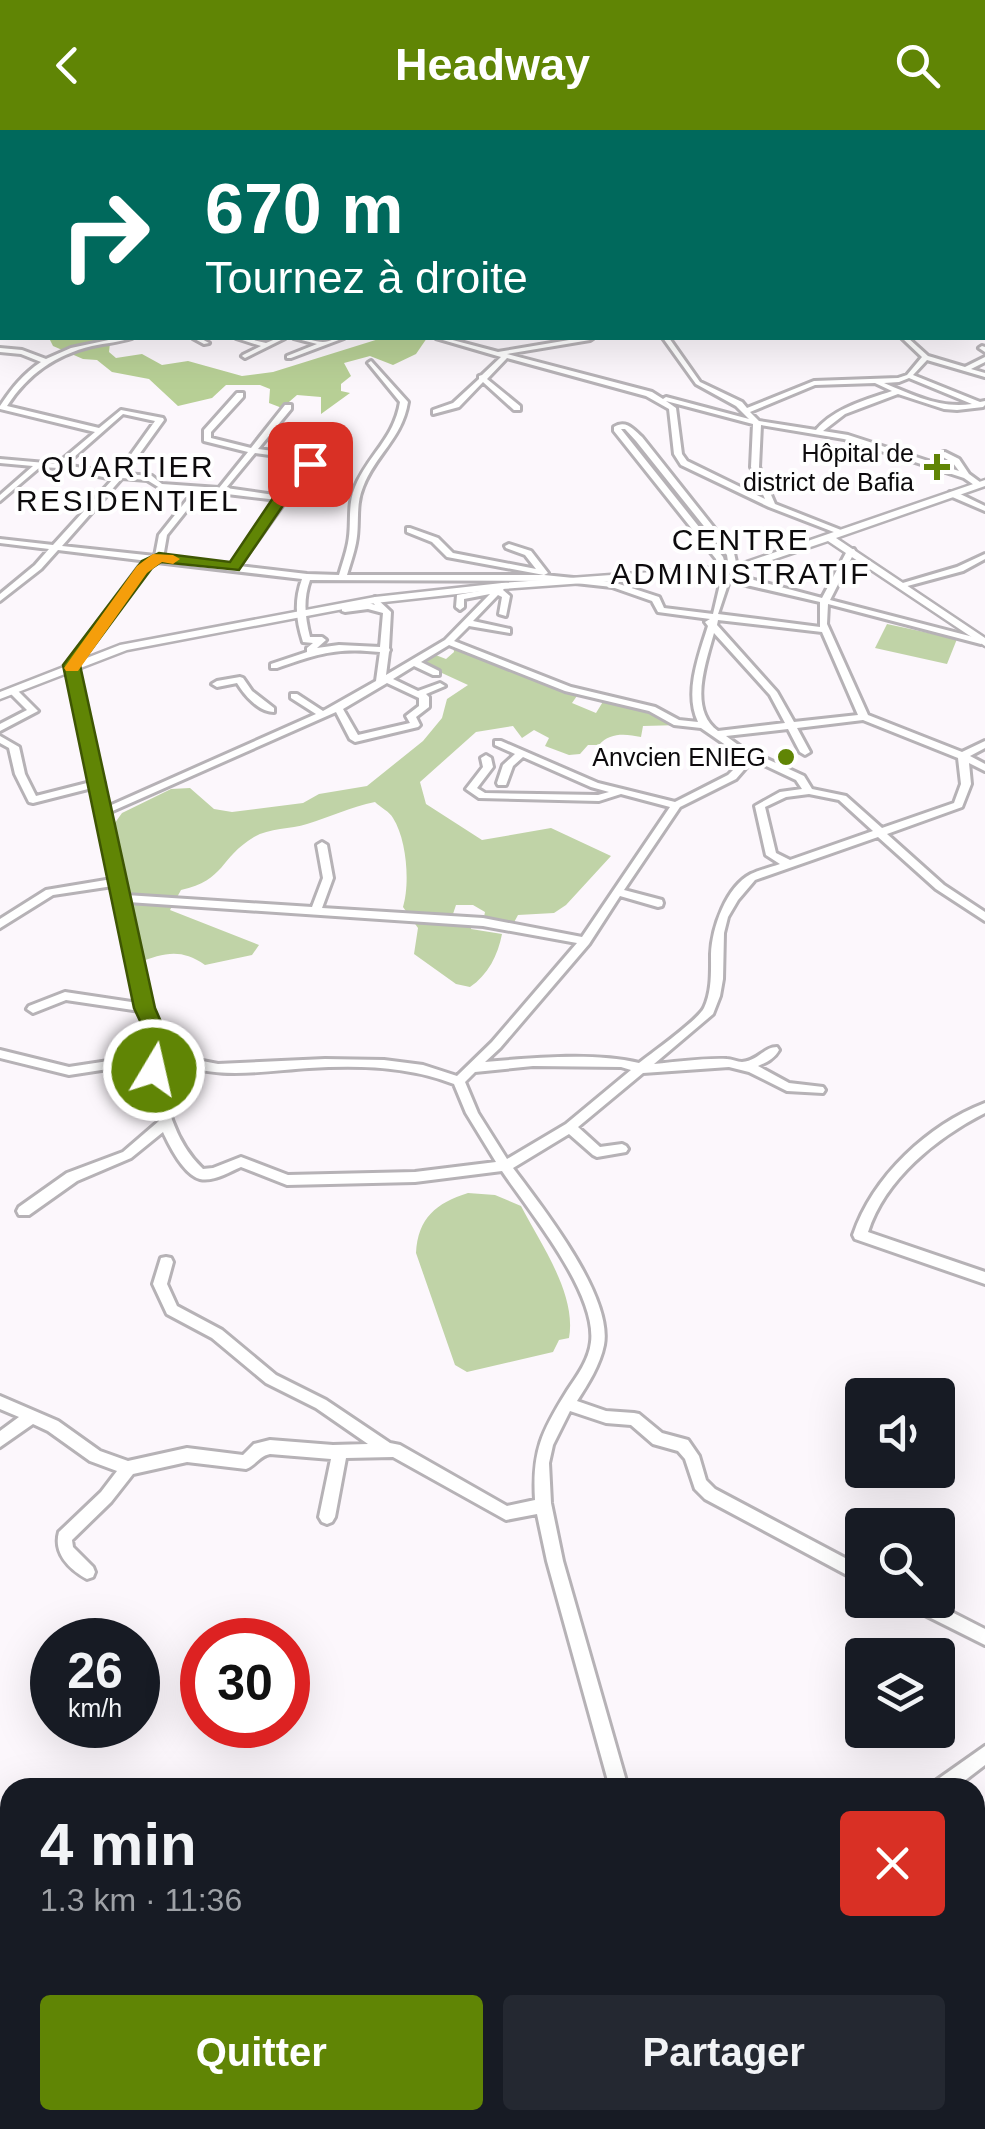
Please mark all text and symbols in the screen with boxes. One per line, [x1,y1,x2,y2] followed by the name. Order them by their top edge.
[40,38,95,93] icon: back
[890,38,945,93] icon: search
[395,39,590,90] text: Headway
[40,170,170,300] icon: right
[205,170,403,248] text: 670 m
[205,252,528,303] text: Tournez à droite
[268,422,353,507] pin
[283,437,338,492] icon: arrive
[743,439,914,496] place label: Hôpital de district de Bafia
[16,450,240,517] district label: QUARTIER RESIDENTIEL
[924,454,950,480] marker: Hôpital de district de Bafia
[611,523,871,590] district label: CENTRE ADMINISTRATIF
[592,743,766,771] place label: Anvcien ENIEG
[775,746,797,768] marker: Anvcien ENIEG
[102,1018,206,1122] position arrow
[845,1378,955,1748] map controls
[845,1378,955,1488] button: sound
[845,1508,955,1618] button: search
[180,1618,310,1748] speed limit sign: 30
[845,1638,955,1748] button: layers
[67,1643,123,1699] text: 26
[68,1694,122,1722] text: km/h
[40,1811,197,1878] text: 4 min
[840,1811,945,1916] button: close
[40,1882,242,1918] text: 1.3 km · 11:36
[40,1995,483,2110] button: Quitter
[503,1995,945,2110] button: Partager

